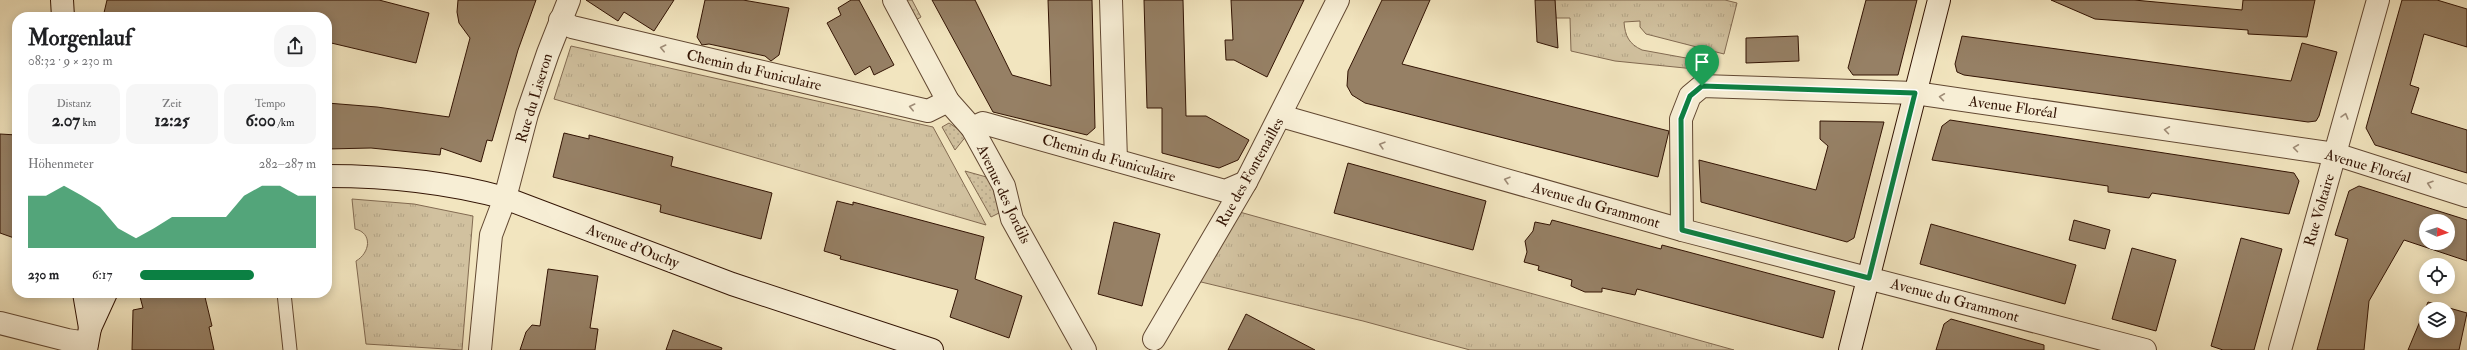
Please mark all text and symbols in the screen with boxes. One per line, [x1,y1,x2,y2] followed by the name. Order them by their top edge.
[28,24,132,52] text: Morgenlauf
[274,25,316,67] button: share
[660,45,666,53] one-way arrow
[1685,45,1719,86] pin
[684,46,823,95] street label: Chemin du Funiculaire
[512,51,557,145] street label: Rue du Liseron
[1691,51,1713,73] icon: arrive
[28,53,113,69] text: 08:32 · 9 × 230 m
[1967,92,2058,123] street label: Avenue Floréal
[1939,93,1945,102] one-way arrow
[57,97,91,110] text: Distanz
[162,97,182,110] text: Zeit
[255,97,285,110] text: Tempo
[909,104,915,112] one-way arrow
[52,110,80,131] text: 2.07
[155,110,189,131] text: 12:25
[245,110,276,131] text: 6:00
[2340,113,2349,120] one-way arrow
[1213,114,1288,230] street label: Rue des Fontenailles
[80,116,96,129] text: km
[276,116,295,129] text: /km
[2164,126,2171,135] one-way arrow
[1040,130,1178,187] street label: Chemin du Funiculaire
[971,141,1035,247] street label: Avenue des Jordils
[1379,141,1385,149] one-way arrow
[2293,144,2299,153] one-way arrow
[2322,145,2413,188] street label: Avenue Floréal
[28,156,94,172] text: Höhenmeter
[259,156,316,172] text: 282–287 m
[2300,172,2339,249] street label: Rue Voltaire
[1504,176,1511,185] one-way arrow
[1529,178,1662,233] street label: Avenue du Grammont
[2427,180,2434,189] one-way arrow
[2419,214,2455,250] north arrow
[2419,214,2455,338] map controls
[583,220,682,273] street label: Avenue d'Ouchy
[2419,258,2455,294] button: locate
[28,267,59,283] text: 230 m
[92,267,112,283] text: 6:17
[1888,274,2021,327] street label: Avenue du Grammont
[2419,302,2455,338] button: layers

